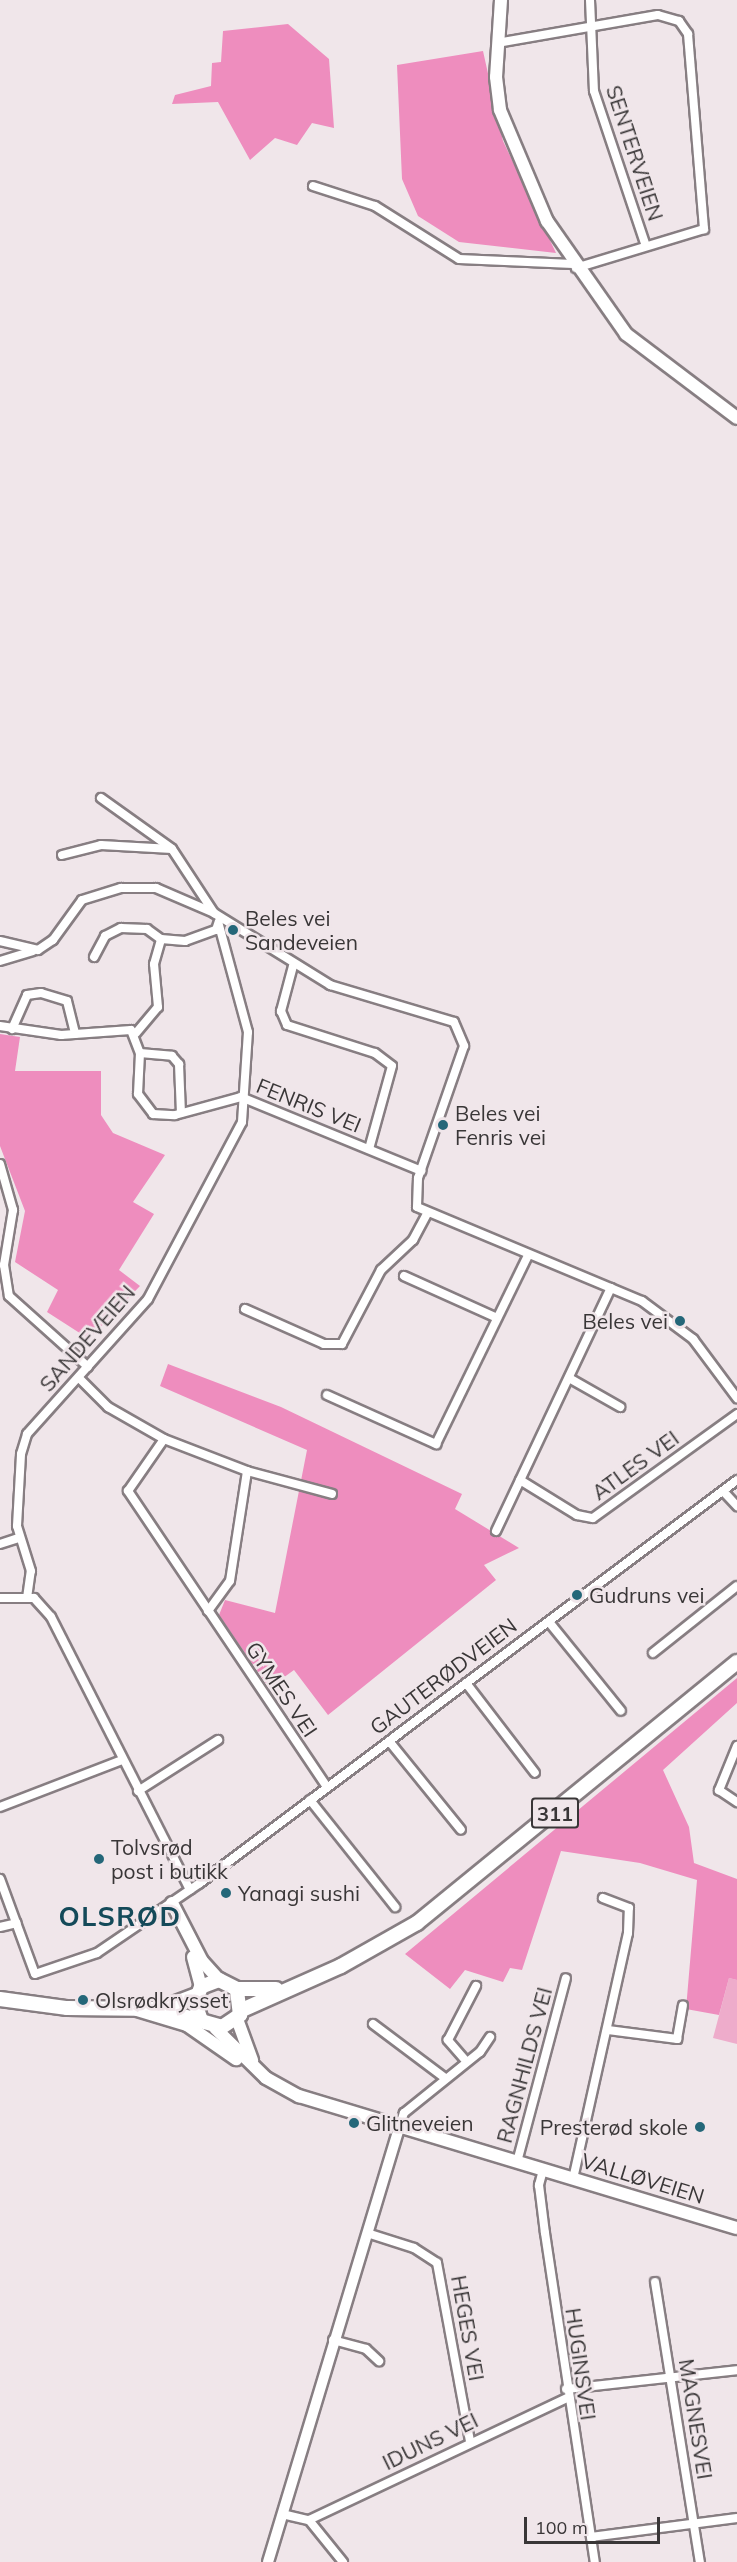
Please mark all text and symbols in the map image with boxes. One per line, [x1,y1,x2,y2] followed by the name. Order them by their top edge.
[601,82,669,224] street label: SENTERVEIEN
[245,905,358,955] place label: Beles vei Sandeveien
[226,923,240,937] marker: Beles vei Sandeveien
[253,1073,365,1137] street label: FENRIS VEI
[455,1100,546,1150] place label: Beles vei Fenris vei
[436,1118,450,1132] marker: Beles vei Fenris vei
[34,1280,140,1396] street label: SANDEVEIEN
[583,1308,668,1334] place label: Beles vei
[673,1314,687,1328] marker: Beles vei
[587,1425,683,1505] street label: ATLES VEI
[589,1582,704,1608] place label: Gudruns vei
[570,1588,584,1602] marker: Gudruns vei
[365,1613,521,1739] street label: GAUTERØDVEIEN
[241,1637,323,1741] street label: GYMES VEI
[531,1796,579,1830] road number: 311
[111,1834,228,1884] place label: Tolvsrød post i butikk
[92,1852,106,1866] marker: Tolvsrød post i butikk
[238,1880,360,1906] place label: Yanagi sushi
[219,1886,233,1900] marker: Yanagi sushi
[58,1901,182,1933] district label: OLSRØD
[491,1984,557,2146] street label: RAGNHILDS VEI
[95,1987,228,2013] place label: Olsrødkrysset
[76,1993,90,2007] marker: Olsrødkrysset
[366,2110,473,2136] place label: Glitneveien
[540,2114,688,2140] place label: Presterød skole
[347,2116,361,2130] marker: Glitneveien
[693,2120,707,2134] marker: Presterød skole
[578,2147,708,2209] street label: VALLØVEIEN
[446,2273,490,2383] street label: HEGES VEI
[561,2306,601,2422] street label: HUGINSVEI
[674,2357,718,2481] street label: MAGNESVEI
[378,2407,482,2475] street label: IDUNS VEI
[527,2505,664,2543] scale bar
[535,2516,588,2539] text: 100 m

